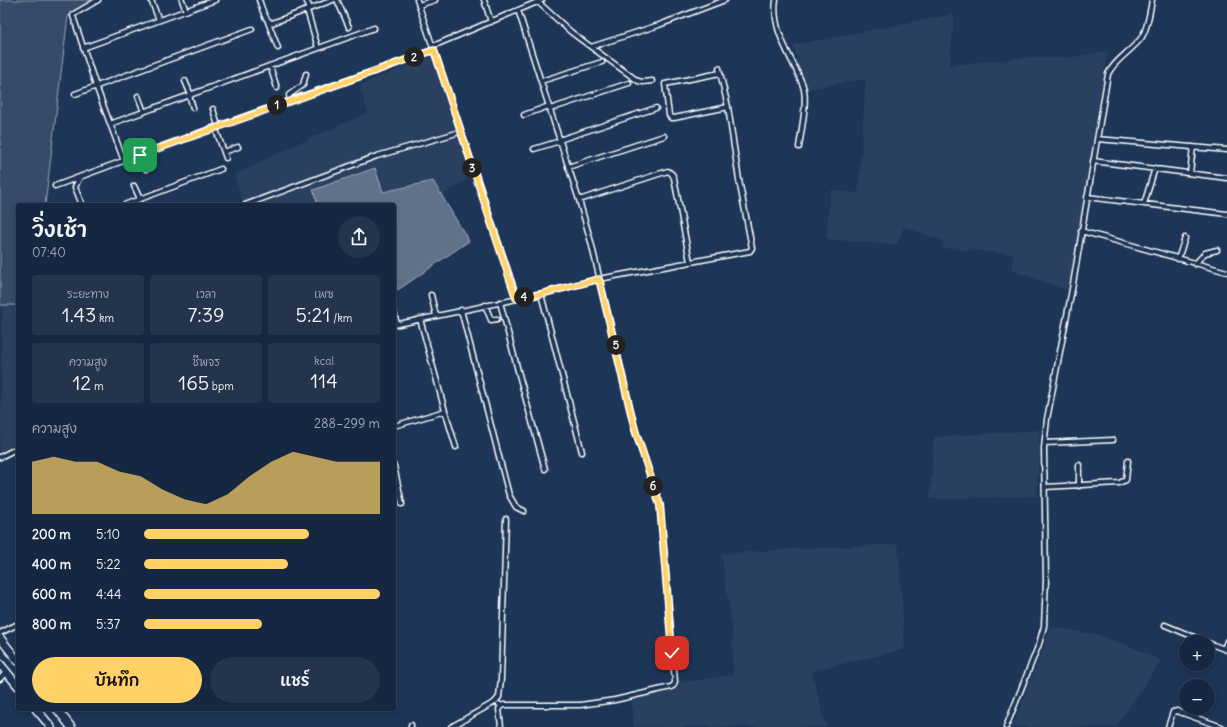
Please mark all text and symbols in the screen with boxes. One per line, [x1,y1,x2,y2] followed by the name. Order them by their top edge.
[404,47,424,67] pin: 2
[411,50,417,64] text: 2
[267,95,287,115] pin: 1
[275,98,279,112] text: 1
[123,138,157,172] pin
[129,144,151,166] icon: arrive
[462,158,482,178] pin: 3
[469,161,475,175] text: 3
[32,215,87,243] text: วิ่งเช้า
[338,216,380,258] button: share
[32,244,66,261] text: 07:40
[67,287,109,301] text: ระยะทาง
[196,287,216,301] text: เวลา
[314,287,334,301] text: เพซ
[514,287,534,307] pin: 4
[521,290,527,304] text: 4
[62,302,96,327] text: 1.43
[187,302,225,327] text: 7:39
[296,302,331,327] text: 5:21
[96,311,114,325] text: km
[331,311,352,325] text: /km
[606,335,626,355] pin: 5
[613,338,619,352] text: 5
[314,354,334,368] text: kcal
[69,355,107,369] text: ความสูง
[192,355,220,369] text: ชีพจร
[310,368,338,393] text: 114
[72,370,91,395] text: 12
[178,370,209,395] text: 165
[91,379,104,393] text: m
[209,379,234,393] text: bpm
[314,415,380,432] text: 288–299 m
[32,420,77,437] text: ความสูง
[643,476,663,496] pin: 6
[650,479,656,493] text: 6
[32,526,71,543] text: 200 m
[96,526,120,543] text: 5:10
[32,556,71,573] text: 400 m
[96,556,121,573] text: 5:22
[32,586,71,603] text: 600 m
[96,586,121,603] text: 4:44
[32,616,71,633] text: 800 m
[96,616,120,633] text: 5:37
[1179,635,1215,715] map controls
[1179,635,1215,671] button: +
[655,636,689,670] pin
[661,642,683,664] icon: check
[32,657,202,703] button: บันทึก
[210,657,380,703] button: แชร์
[1179,679,1215,715] button: −

